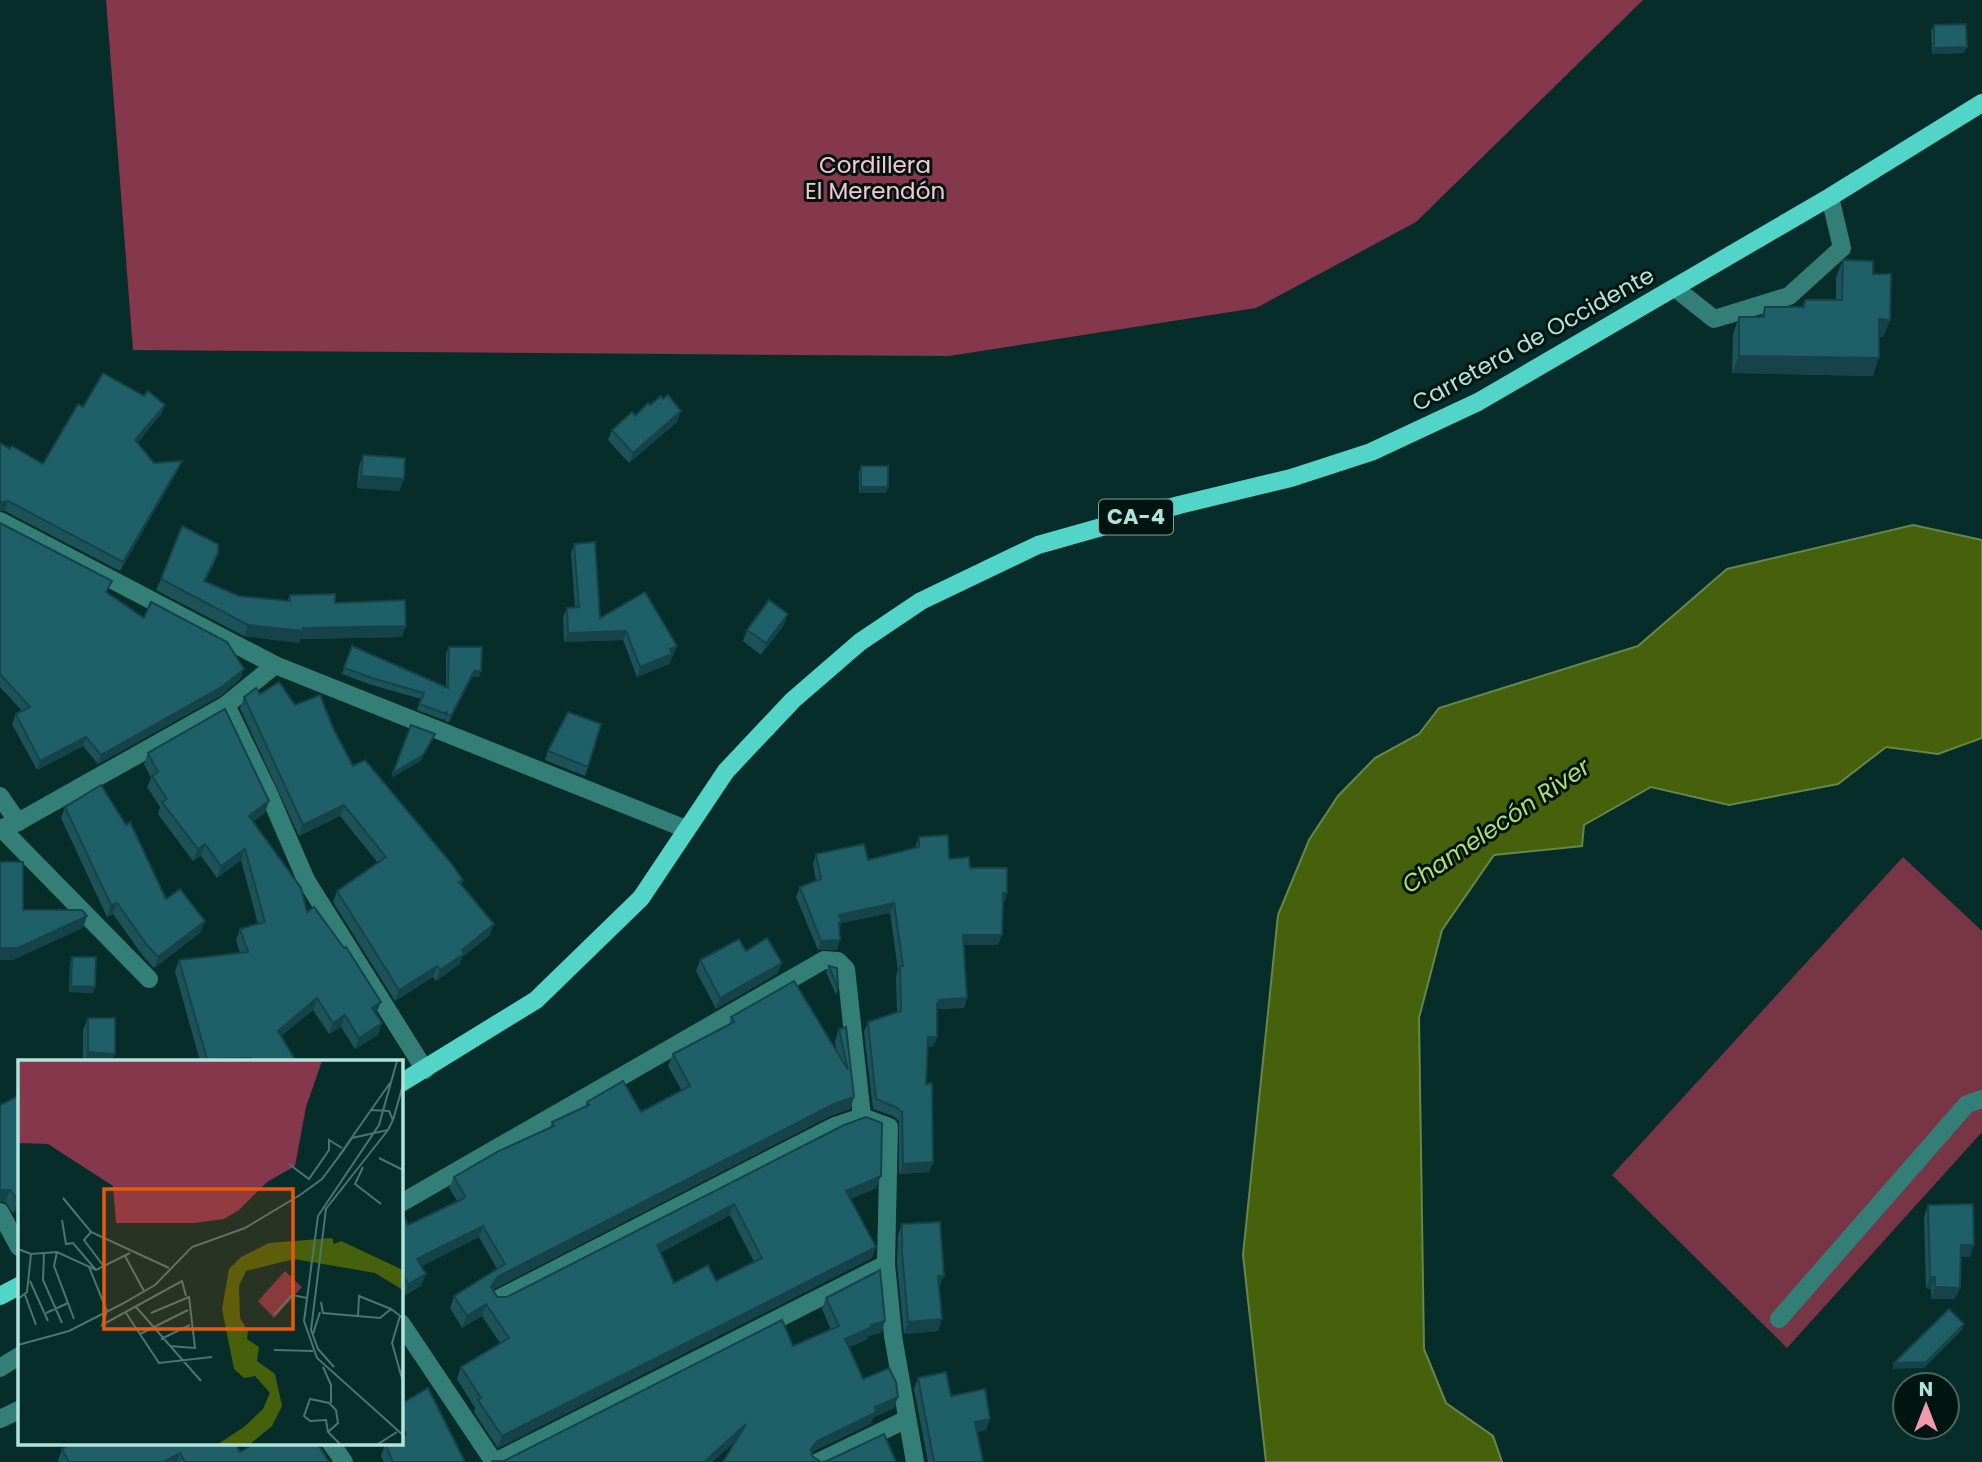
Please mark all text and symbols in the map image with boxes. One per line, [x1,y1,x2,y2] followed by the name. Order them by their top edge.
[805,149,945,207] park label: Cordillera El Merendón
[1406,259,1660,419] street label: Carretera de Occidente
[1099,500,1173,534] road number: CA-4
[1395,750,1597,901] water label: Chamelecón River
[18,1060,402,1444] inset map
[1891,1371,1961,1441] north arrow
[1919,1376,1933,1403] text: N

